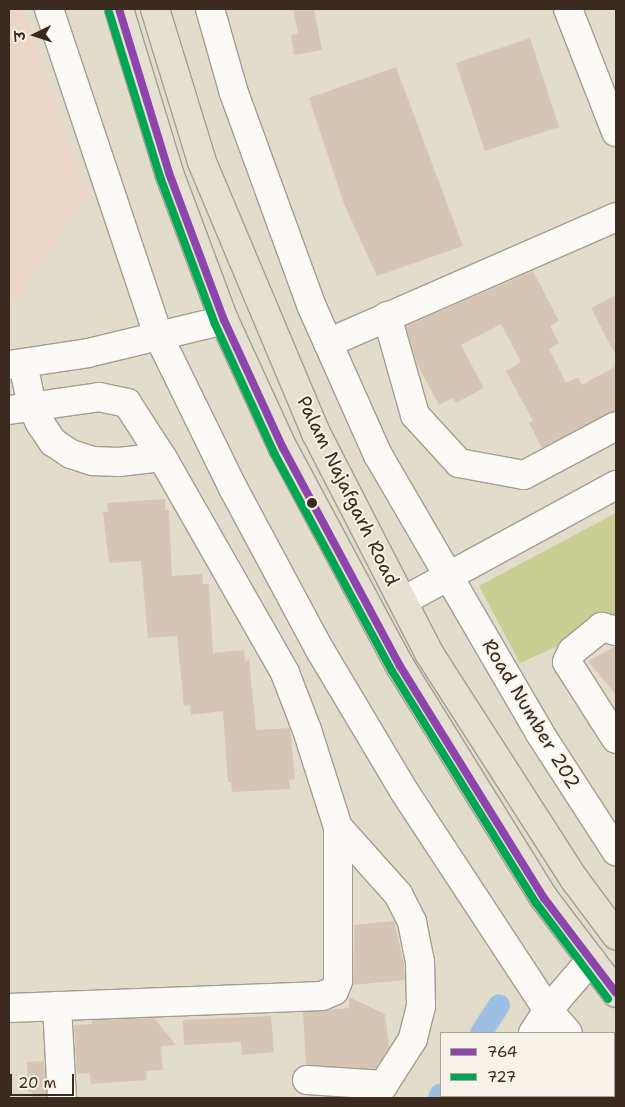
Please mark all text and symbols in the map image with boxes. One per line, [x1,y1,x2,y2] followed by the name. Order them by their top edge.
[10,10,60,60] north arrow
[11,31,29,41] text: उ
[292,392,404,590] street label: Palam Najafgarh Road
[307,498,317,508] unlabelled marker
[477,635,585,793] street label: Road Number 202
[440,1032,615,1097] legend
[487,1042,517,1062] text: 764
[12,1064,76,1096] scale bar
[487,1067,516,1087] text: 727
[18,1073,57,1093] text: 20 m

